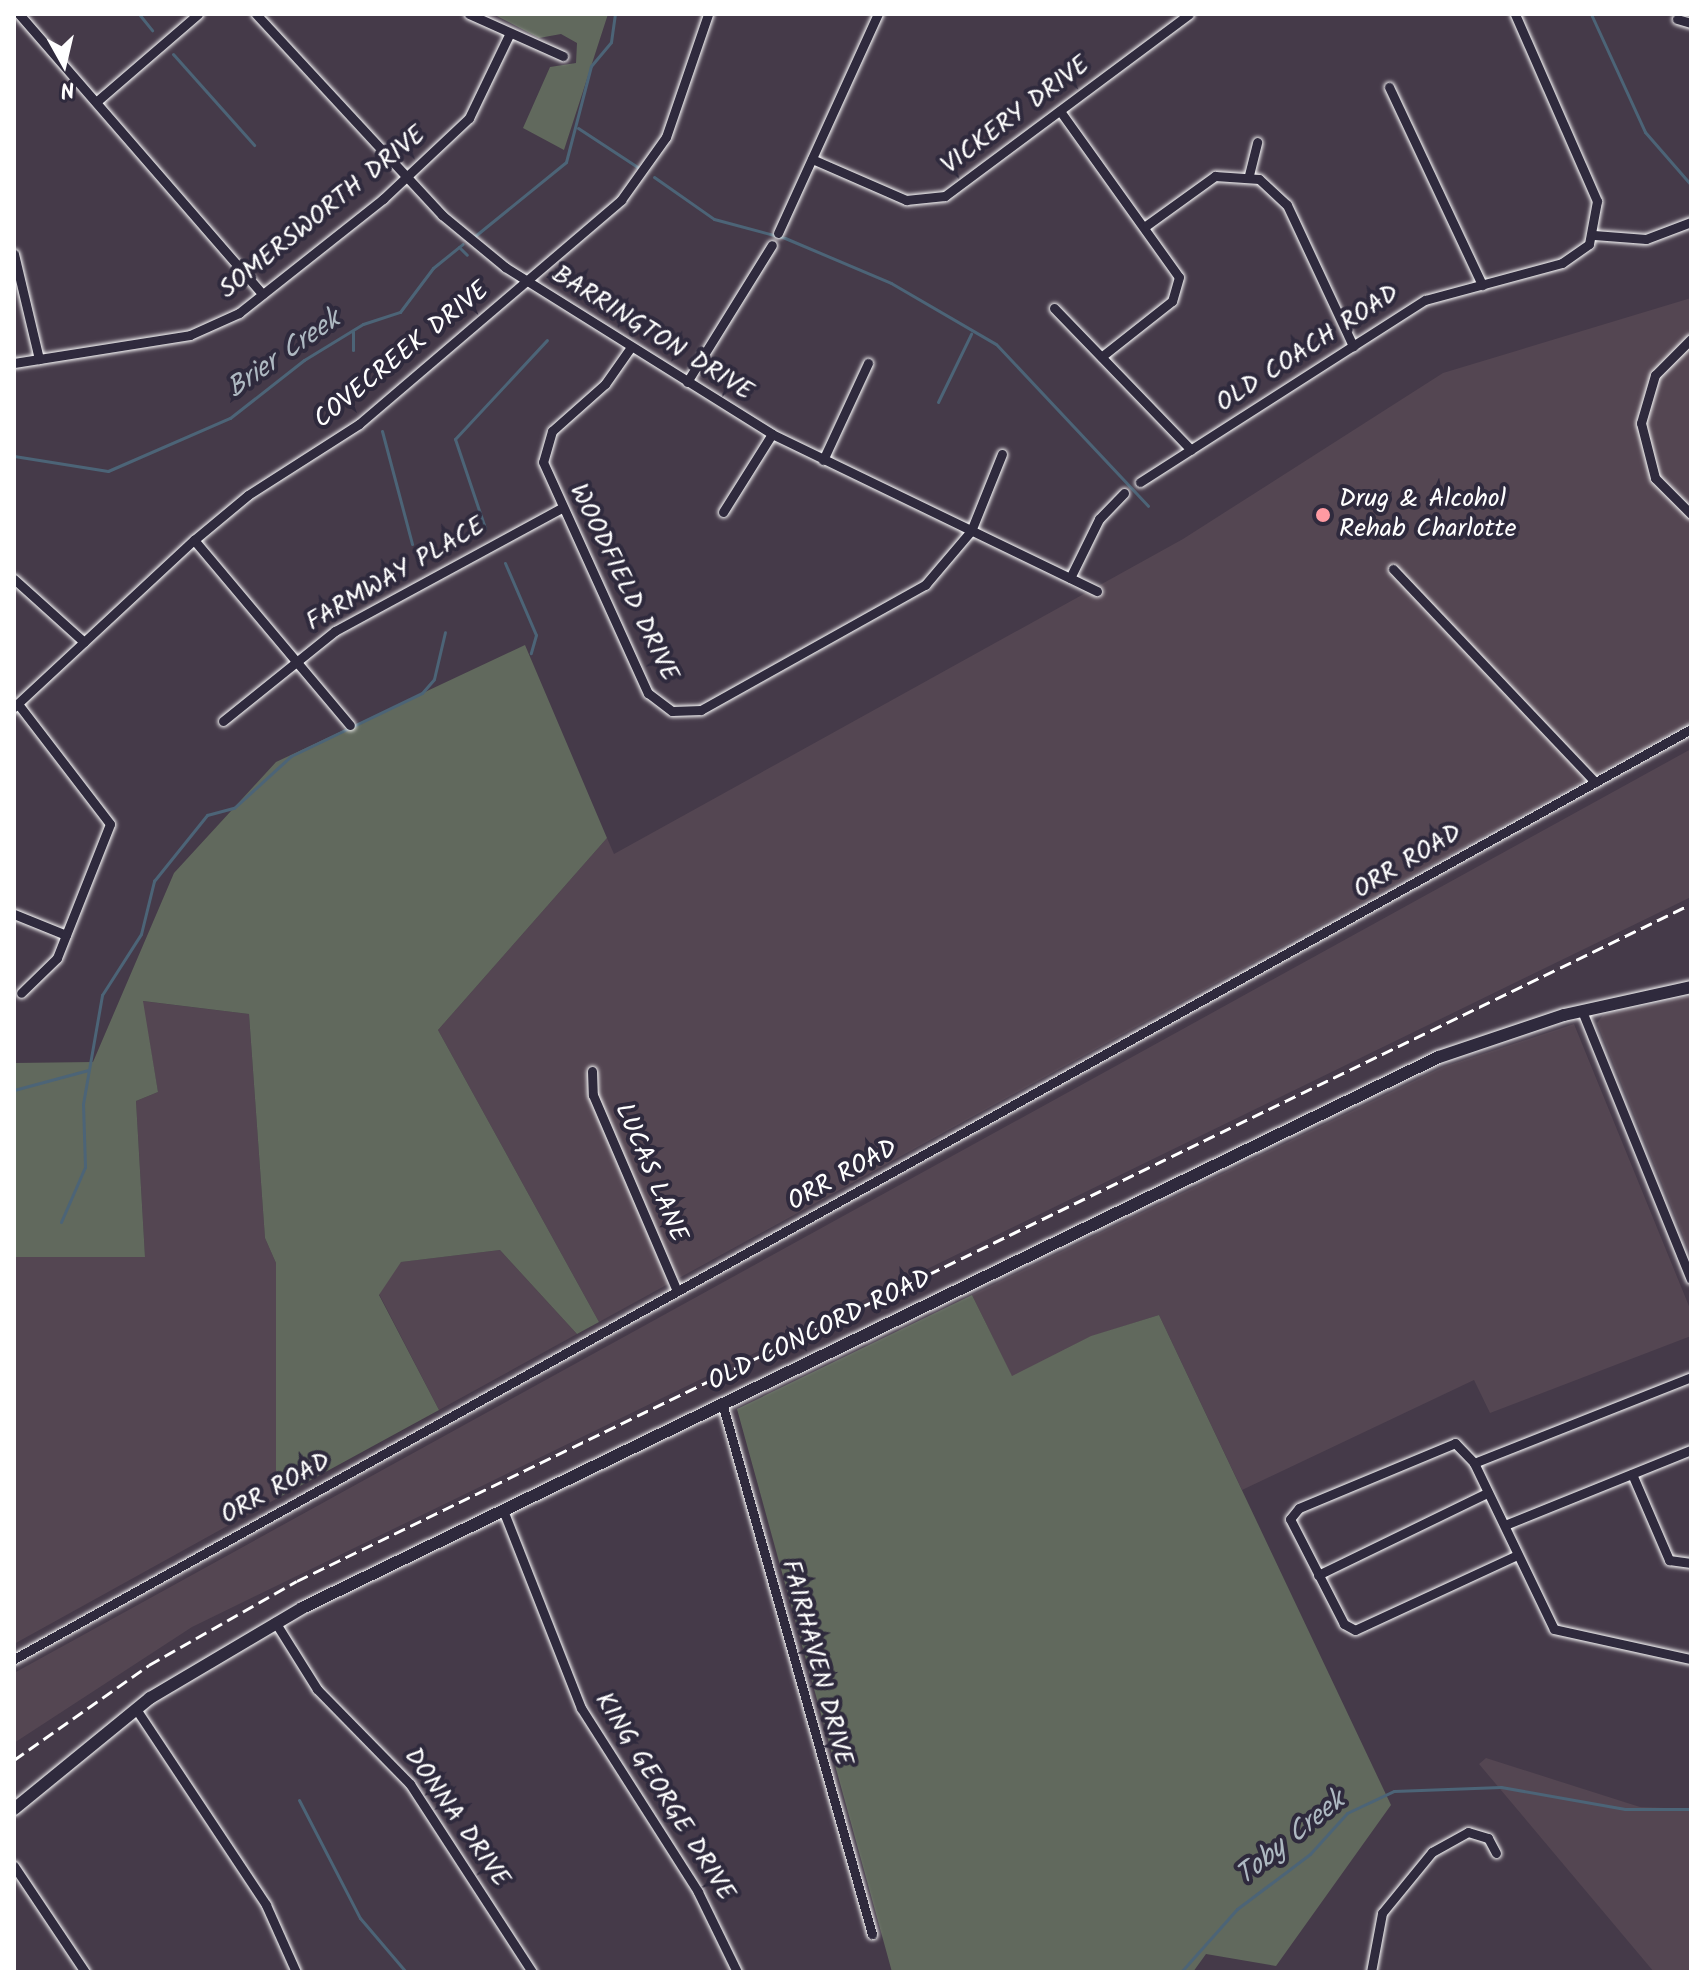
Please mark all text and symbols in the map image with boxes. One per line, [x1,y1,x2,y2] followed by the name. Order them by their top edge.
[24,24,104,104] north arrow
[936,50,1096,182] street label: VICKERY DRIVE
[58,70,77,107] text: N
[213,120,433,306] street label: SOMERSWORTH DRIVE
[546,260,758,408] street label: BARRINGTON DRIVE
[308,276,496,436] street label: COVECREEK DRIVE
[1211,278,1405,420] street label: OLD COACH ROAD
[221,304,347,406] water label: Brier Creek
[562,479,684,687] street label: WOODFIELD DRIVE
[1339,484,1516,546] place label: Drug & Alcohol Rehab Charlotte
[1314,506,1332,524] marker: Drug & Alcohol Rehab Charlotte
[301,511,491,639] street label: FARMWAY PLACE
[1348,818,1468,906] street label: ORR ROAD
[607,1099,693,1247] street label: LUCAS LANE
[783,1133,903,1219] street label: ORR ROAD
[703,1263,937,1399] street label: OLD CONCORD ROAD
[216,1446,336,1532] street label: ORR ROAD
[773,1557,859,1769] street label: FAIRHAVEN DRIVE
[587,1687,741,1907] street label: KING GEORGE DRIVE
[396,1742,516,1894] street label: DONNA DRIVE
[1229,1785,1353,1893] water label: Toby Creek

